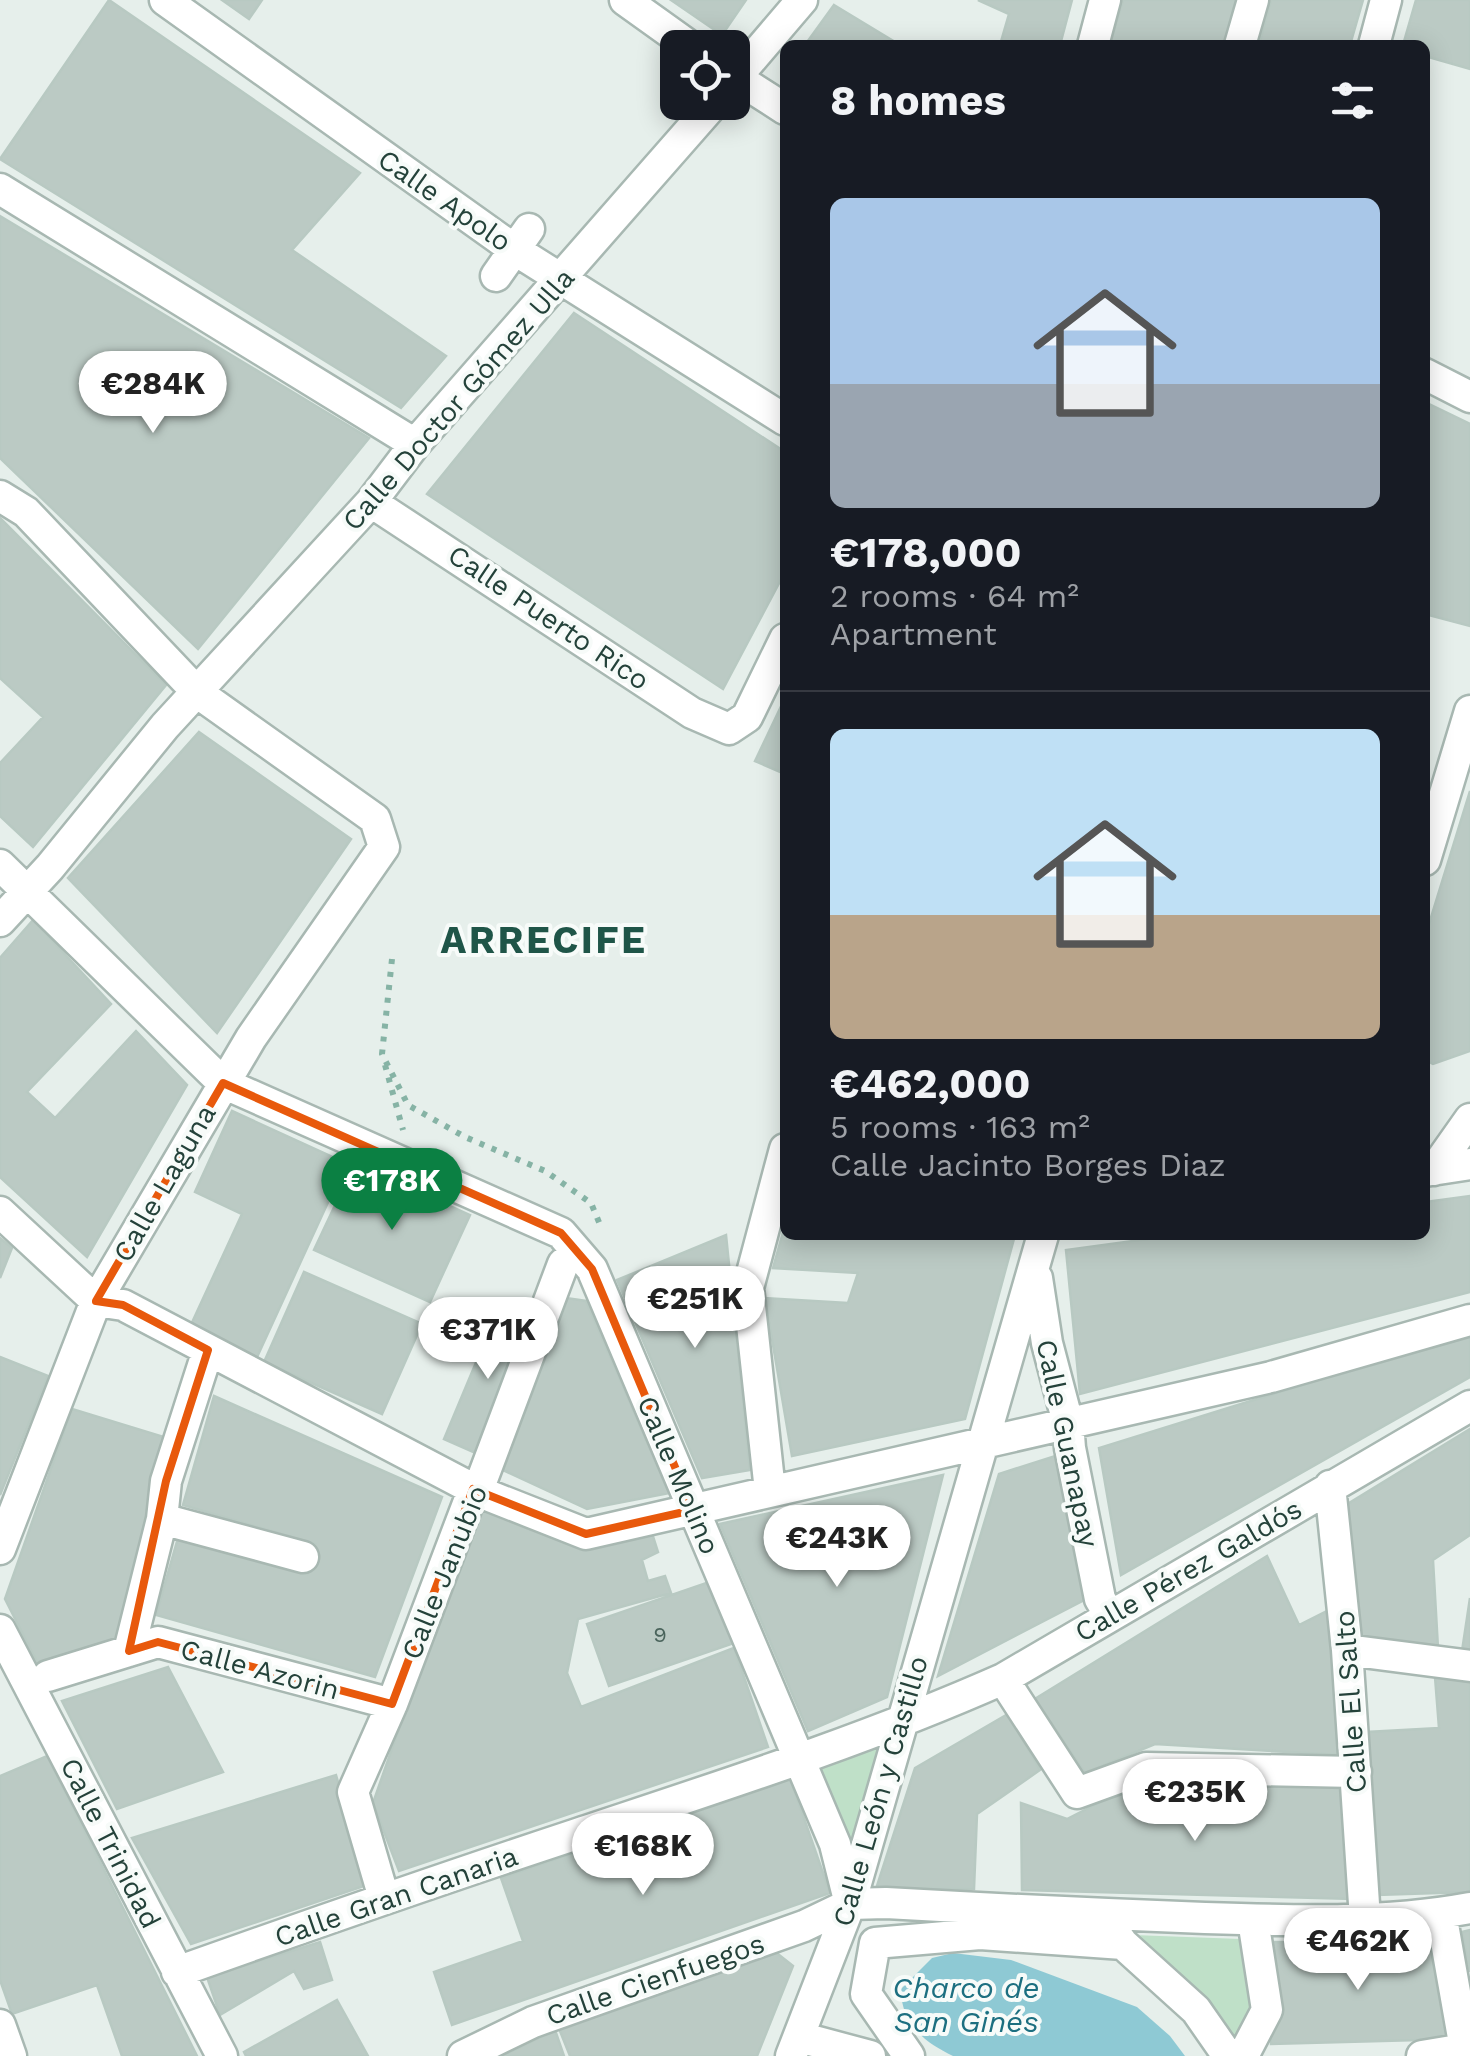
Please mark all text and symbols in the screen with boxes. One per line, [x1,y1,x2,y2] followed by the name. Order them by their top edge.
[660,30,750,120] map controls
[660,30,750,120] button: locate
[1325,73,1380,128] icon: filters
[830,76,1006,125] text: 8 homes
[372,142,518,258] street label: Calle Apolo
[336,261,581,537] street label: Calle Doctor Gómez Ulla
[1015,263,1195,443] icon: home
[83,351,223,436] pin: €284K
[101,364,205,402] text: €284K
[830,528,1022,577] text: €178,000
[442,538,656,697] street label: Calle Puerto Rico
[830,577,1079,615] text: 2 rooms · 64 m²
[830,615,997,653] text: Apartment
[1015,794,1195,974] icon: home
[440,918,648,962] district label: ARRECIFE
[830,1059,1030,1108] text: €462,000
[106,1099,223,1268] street label: Calle Laguna
[830,1108,1090,1146] text: 5 rooms · 163 m²
[830,1146,1226,1184] text: Calle Jacinto Borges Diaz
[322,1148,462,1233] pin: €178K
[343,1161,441,1199] text: €178K
[625,1266,765,1351] pin: €251K
[647,1279,743,1317] text: €251K
[418,1297,558,1382] pin: €371K
[440,1310,536,1348] text: €371K
[1029,1336,1106,1551] street label: Calle Guanapay
[630,1391,727,1559] street label: Calle Molino
[395,1480,494,1664] street label: Calle Janubio
[1069,1492,1307,1649] street label: Calle Pérez Galdós
[767,1505,907,1590] pin: €243K
[786,1518,888,1556] text: €243K
[1328,1610,1373,1794] street label: Calle El Salto
[653,1622,667,1647] house number: 9
[177,1632,343,1707] street label: Calle Azorin
[826,1652,935,1930] street label: Calle León y Castillo
[53,1753,168,1934] street label: Calle Trinidad
[1125,1759,1265,1844] pin: €235K
[1144,1772,1246,1810] text: €235K
[573,1813,713,1898] pin: €168K
[594,1826,692,1864] text: €168K
[270,1839,522,1954] street label: Calle Gran Canaria
[1288,1908,1428,1993] pin: €462K
[1306,1921,1410,1959] text: €462K
[542,1927,769,2032] street label: Calle Cienfuegos
[892,1970,1040,2039] water label: Charco de San Ginés

